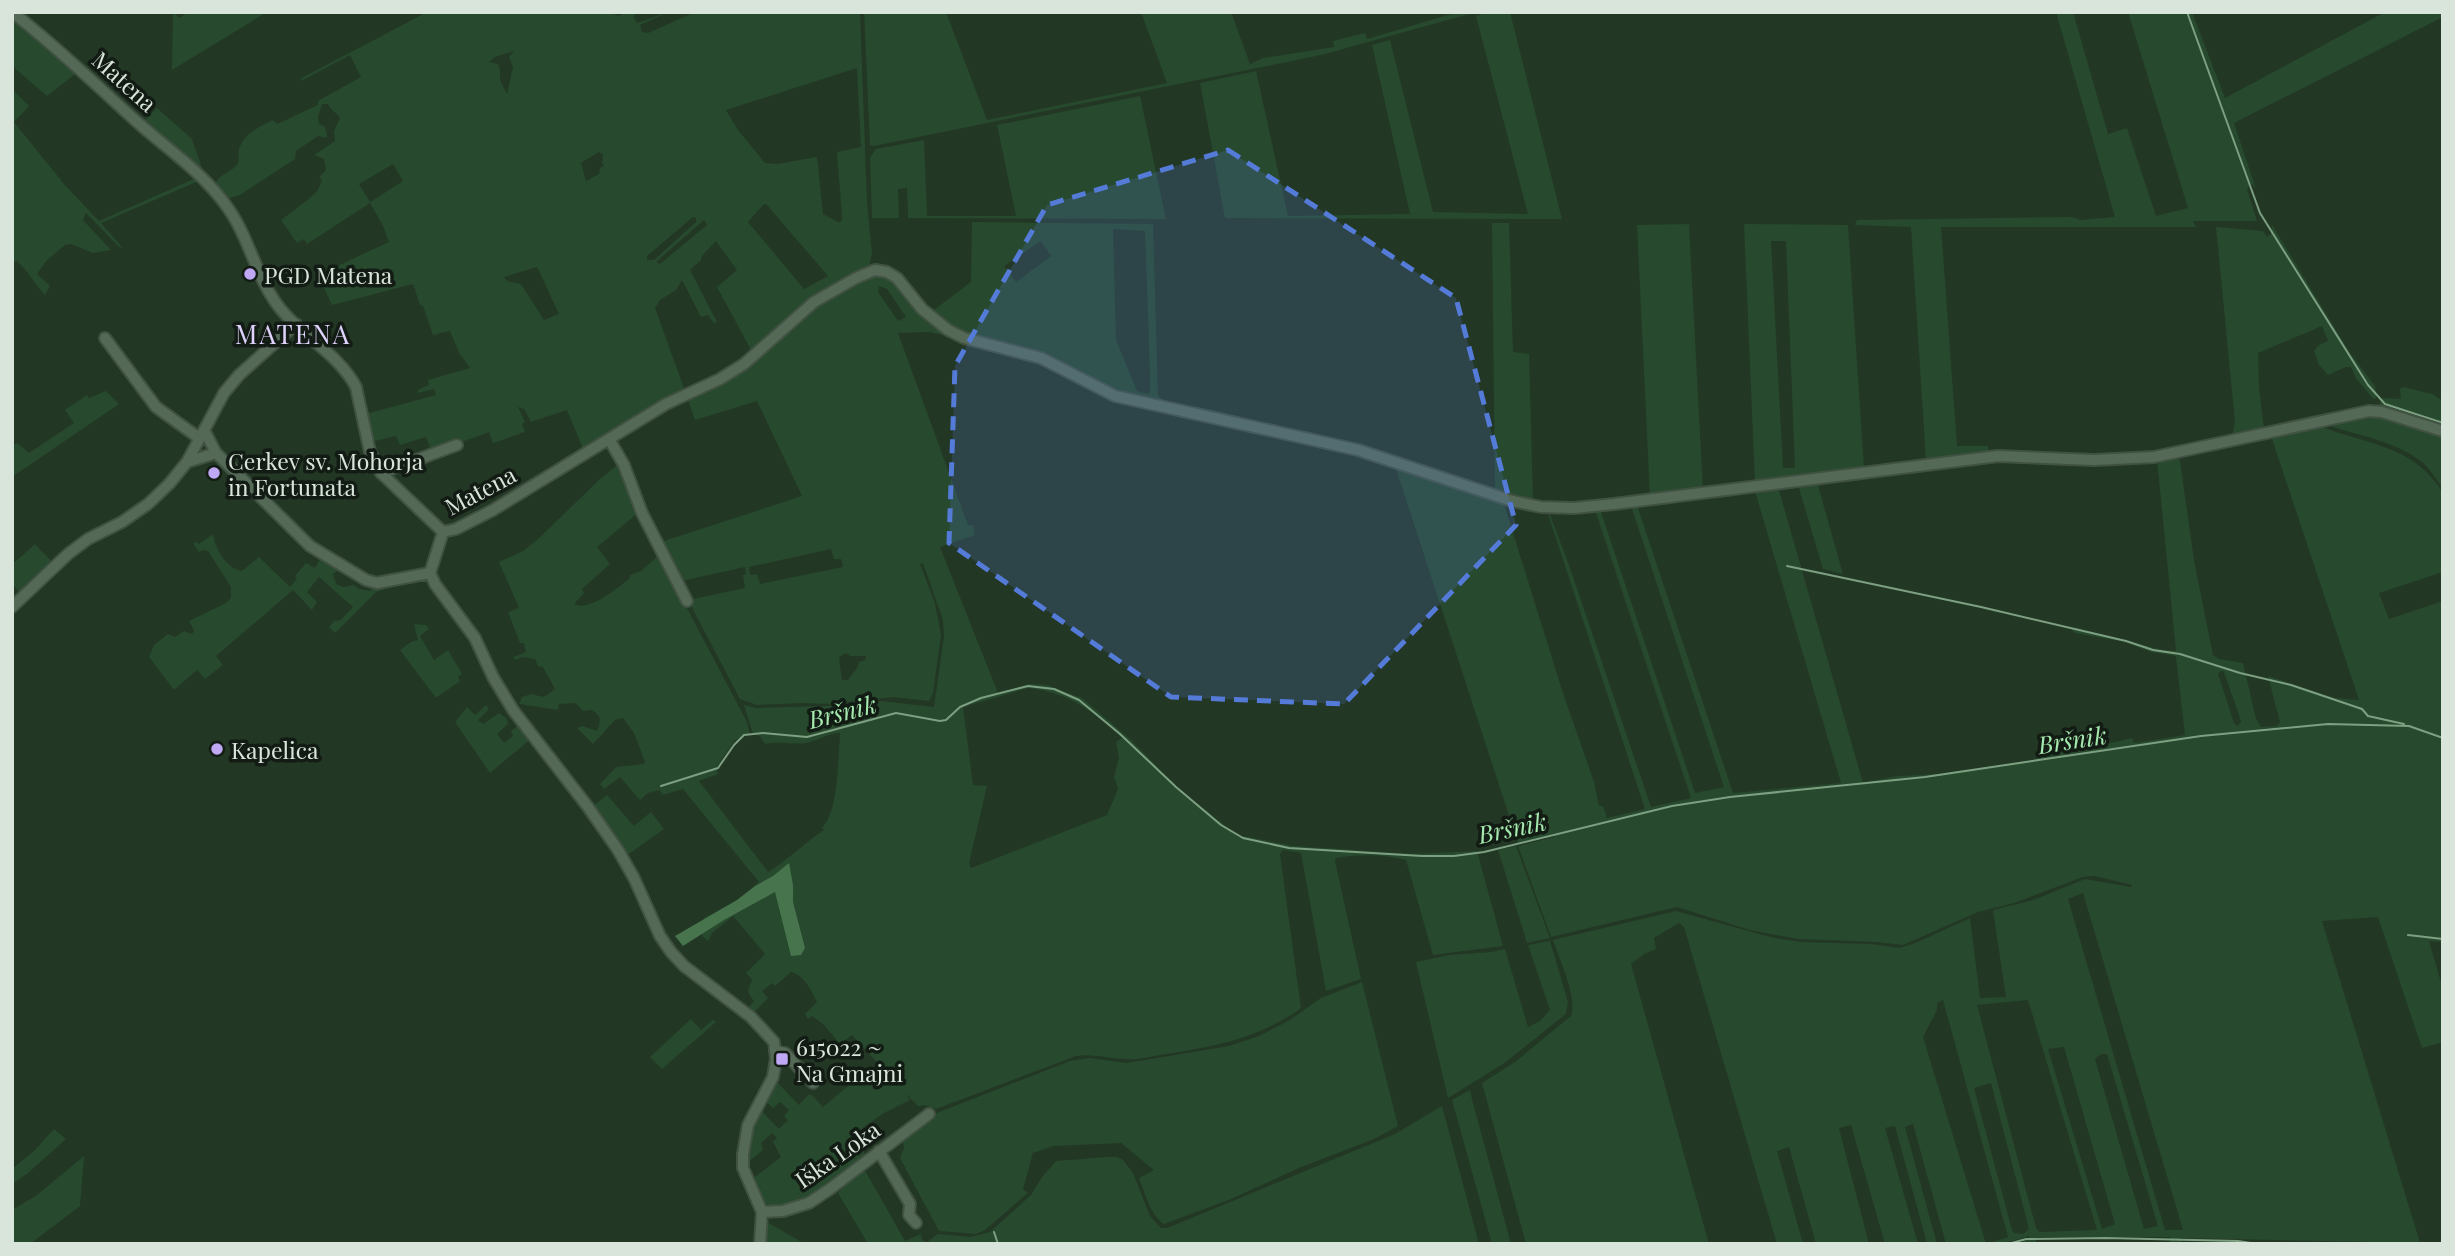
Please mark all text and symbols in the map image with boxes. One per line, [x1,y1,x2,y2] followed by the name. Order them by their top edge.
[86,44,164,118] street label: Matena
[264,259,393,290] place label: PGD Matena
[242,266,258,282] marker: PGD Matena
[235,316,351,351] district label: MATENA
[228,445,424,502] place label: Cerkev sv. Mohorja in Fortunata
[439,458,521,522] street label: Matena
[206,465,222,481] marker: Cerkev sv. Mohorja in Fortunata
[804,687,879,735] water label: Bršnik
[2034,718,2109,760] water label: Bršnik
[231,734,319,765] place label: Kapelica
[209,741,225,757] marker: Kapelica
[1474,804,1549,850] water label: Bršnik
[796,1031,904,1088] place label: 615022 ~ Na Gmajni
[774,1051,790,1067] marker: 615022 ~ Na Gmajni
[788,1113,886,1195] street label: Iška Loka

